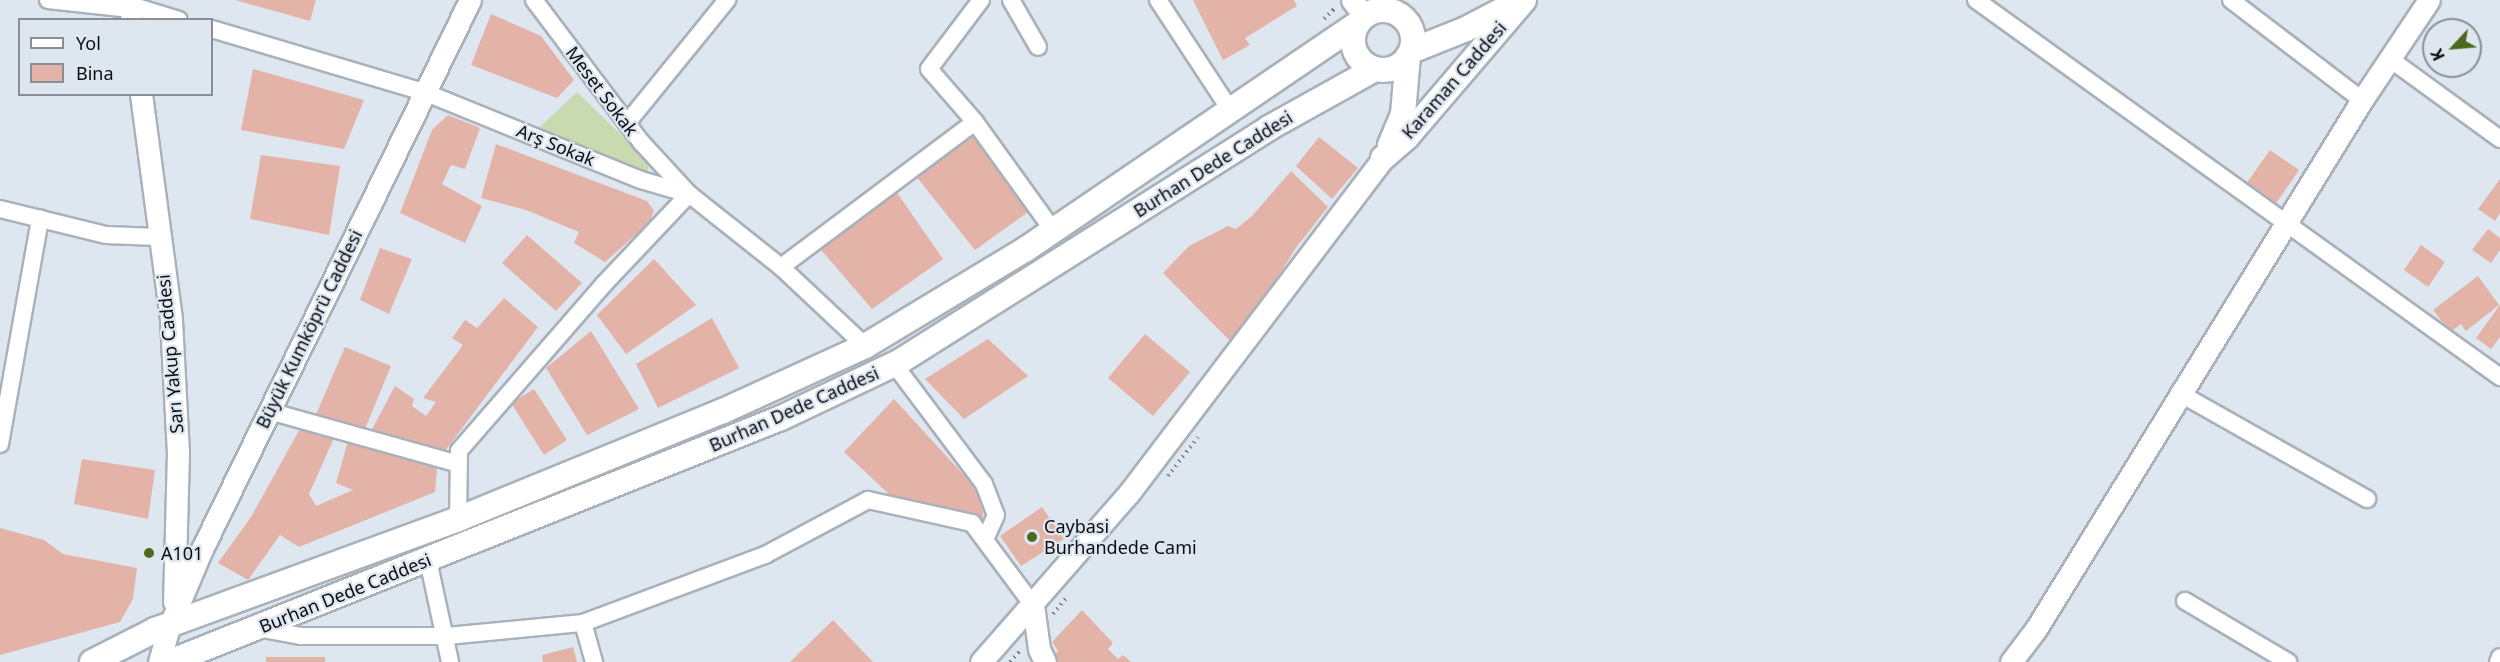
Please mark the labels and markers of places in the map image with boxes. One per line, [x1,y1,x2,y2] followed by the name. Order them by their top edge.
[1044,516,1197,558] place label: Caybasi Burhandede Cami
[1025,530,1039,544] marker: Caybasi Burhandede Cami
[161,542,203,564] place label: A101
[142,546,156,560] marker: A101

